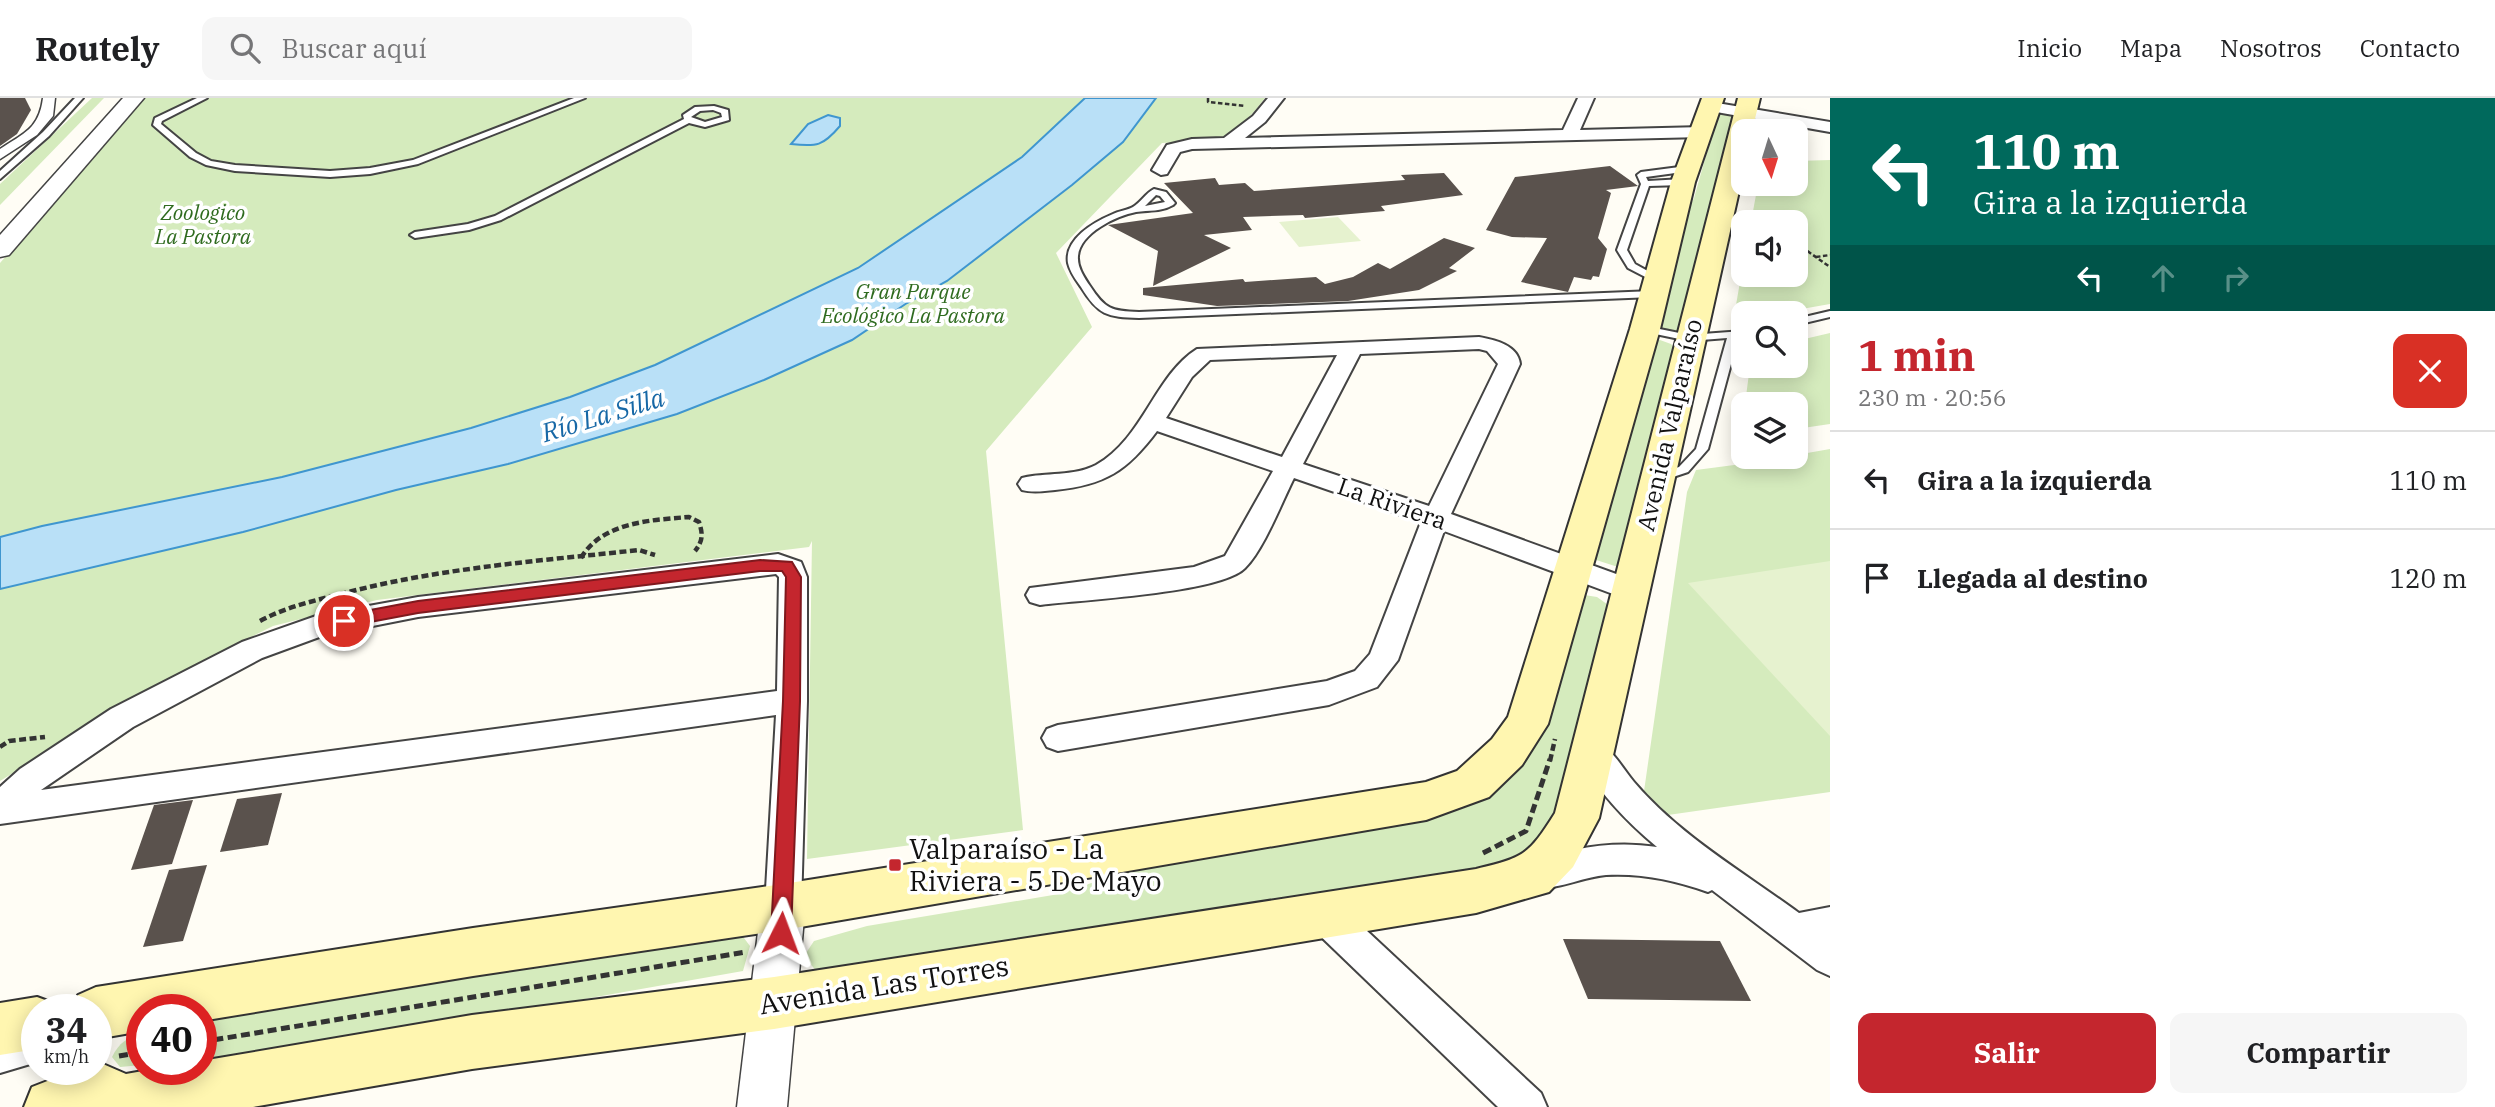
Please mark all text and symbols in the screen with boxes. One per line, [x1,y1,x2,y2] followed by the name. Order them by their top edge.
[202,17,692,80] search box
[35,27,160,70] text: Routely
[226,29,264,67] icon: search
[282,31,427,65] text: Buscar aquí
[2017,32,2082,64] text: Inicio
[2120,32,2182,64] text: Mapa
[2220,32,2322,64] text: Nosotros
[2360,32,2460,64] text: Contacto
[1731,119,1808,196] north arrow
[1731,119,1808,469] map controls
[1973,119,2120,182] text: 110 m
[1858,126,1949,217] icon: left
[1973,181,2248,223] text: Gira a la izquierda
[154,198,252,250] park label: Zoologico La Pastora
[1731,210,1808,287] button: sound
[2071,259,2109,297] icon: left
[2144,259,2182,297] icon: ahead
[2217,259,2255,297] icon: right
[820,277,1005,329] park label: Gran Parque Ecológico La Pastora
[1731,301,1808,378] button: search
[1629,316,1709,534] street label: Avenida Valparaíso
[1858,328,1976,383] text: 1 min
[2393,334,2467,408] button: close
[536,379,668,449] water label: Río La Silla
[1858,382,2007,412] text: 230 m · 20:56
[1731,392,1808,469] button: layers
[1858,461,1896,499] icon: left
[1917,463,2152,497] text: Gira a la izquierda
[2389,463,2467,497] text: 110 m
[1333,469,1451,537] street label: La Riviera
[1858,559,1896,597] icon: arrive
[1917,561,2148,595] text: Llegada al destino
[2389,561,2467,595] text: 120 m
[314,591,374,651] pin
[325,602,363,640] icon: arrive
[909,830,1162,899] place label: Valparaíso - La Riviera - 5 De Mayo
[887,857,903,873] marker: Valparaíso - La Riviera - 5 De Mayo
[744,896,818,970] position arrow
[757,947,1011,1022] street label: Avenida Las Torres
[126,994,217,1085] speed limit sign: 40
[45,1007,88,1053] text: 34
[1858,1013,2156,1093] button: Salir
[2170,1013,2467,1093] button: Compartir
[44,1045,89,1068] text: km/h

